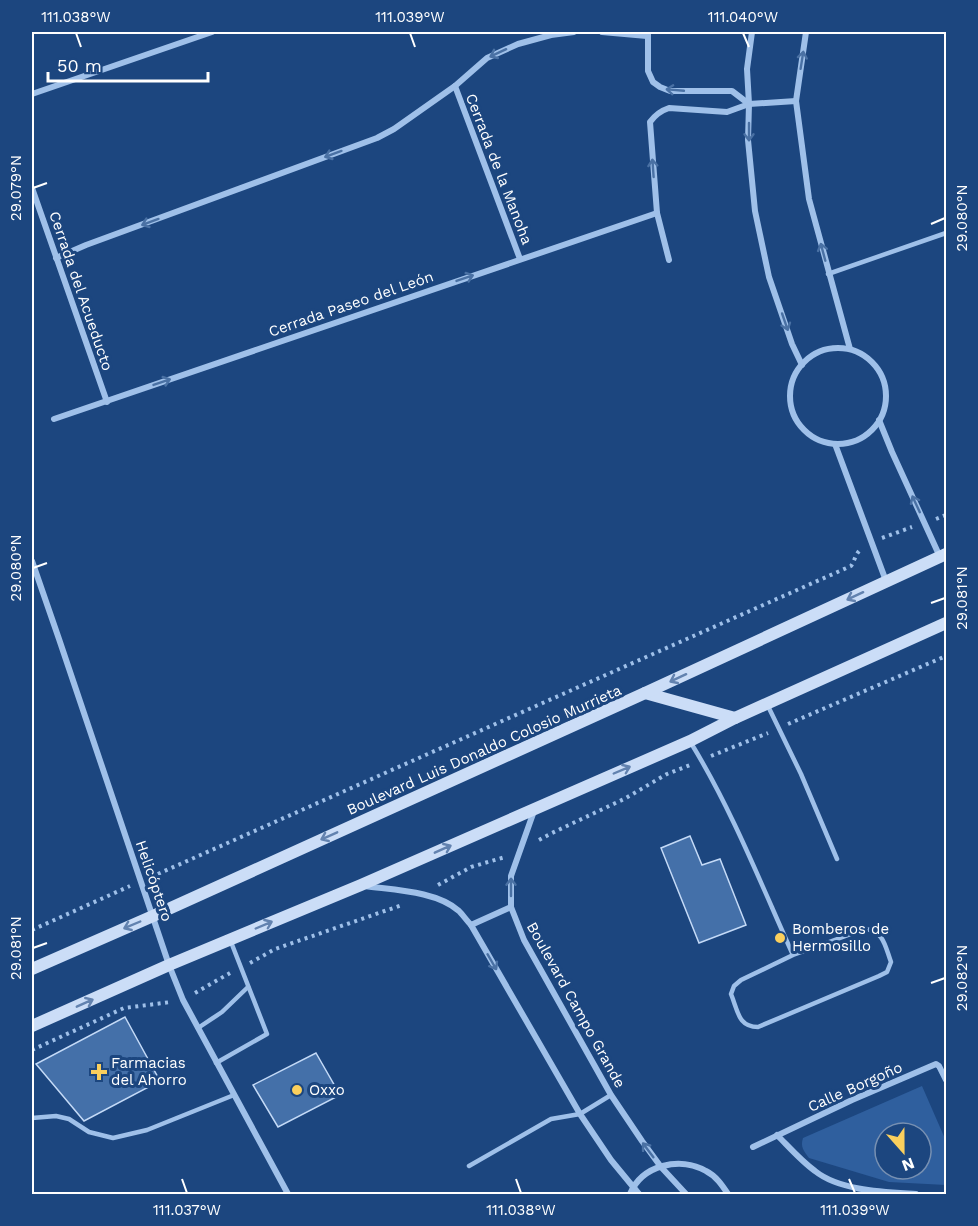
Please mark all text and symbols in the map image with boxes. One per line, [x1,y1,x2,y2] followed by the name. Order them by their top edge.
[41,8,111,26] text: 111.038°W
[375,8,445,26] text: 111.039°W
[708,8,778,26] text: 111.040°W
[48,45,208,83] scale bar
[489,48,507,60] one-way arrow
[796,51,807,71] one-way arrow
[57,55,102,76] text: 50 m
[666,84,685,95] one-way arrow
[462,91,536,248] street label: Cerrada de la Manoha
[743,121,754,141] one-way arrow
[324,149,343,160] one-way arrow
[7,155,25,221] text: 29.079°N
[648,158,659,178] one-way arrow
[953,184,971,252] text: 29.080°N
[45,209,117,373] street label: Cerrada del Acueducto
[141,217,160,228] one-way arrow
[816,243,828,262] one-way arrow
[266,267,436,341] street label: Cerrada Paseo del León
[456,271,474,282] one-way arrow
[780,312,791,331] one-way arrow
[152,376,171,387] one-way arrow
[909,495,921,513] one-way arrow
[7,534,25,602] text: 29.080°N
[953,566,971,630] text: 29.081°N
[847,590,865,602] one-way arrow
[670,672,688,684] one-way arrow
[344,681,625,819] street label: Boulevard Luis Donaldo Colosio Murrieta
[612,764,630,776] one-way arrow
[320,831,338,843] one-way arrow
[132,838,176,924] street label: Helicóptero
[434,842,452,854] one-way arrow
[505,877,517,897] one-way arrow
[7,916,25,980] text: 29.081°N
[254,919,273,930] one-way arrow
[523,919,629,1091] street label: Boulevard Campo Grande
[123,920,141,931] one-way arrow
[792,920,889,955] place label: Bomberos de Hermosillo
[773,931,787,945] marker: Bomberos de Hermosillo
[953,945,971,1011] text: 29.082°N
[486,953,498,970] one-way arrow
[76,996,94,1007] one-way arrow
[111,1054,187,1089] place label: Farmacias del Ahorro
[805,1058,905,1116] street label: Calle Borgoño
[92,1065,106,1079] marker: Farmacias del Ahorro
[309,1081,345,1099] place label: Oxxo
[290,1083,304,1097] marker: Oxxo
[873,1121,933,1181] north arrow
[642,1142,655,1158] one-way arrow
[899,1154,917,1176] text: N
[153,1201,221,1219] text: 111.037°W
[486,1201,556,1219] text: 111.038°W
[820,1201,890,1219] text: 111.039°W

